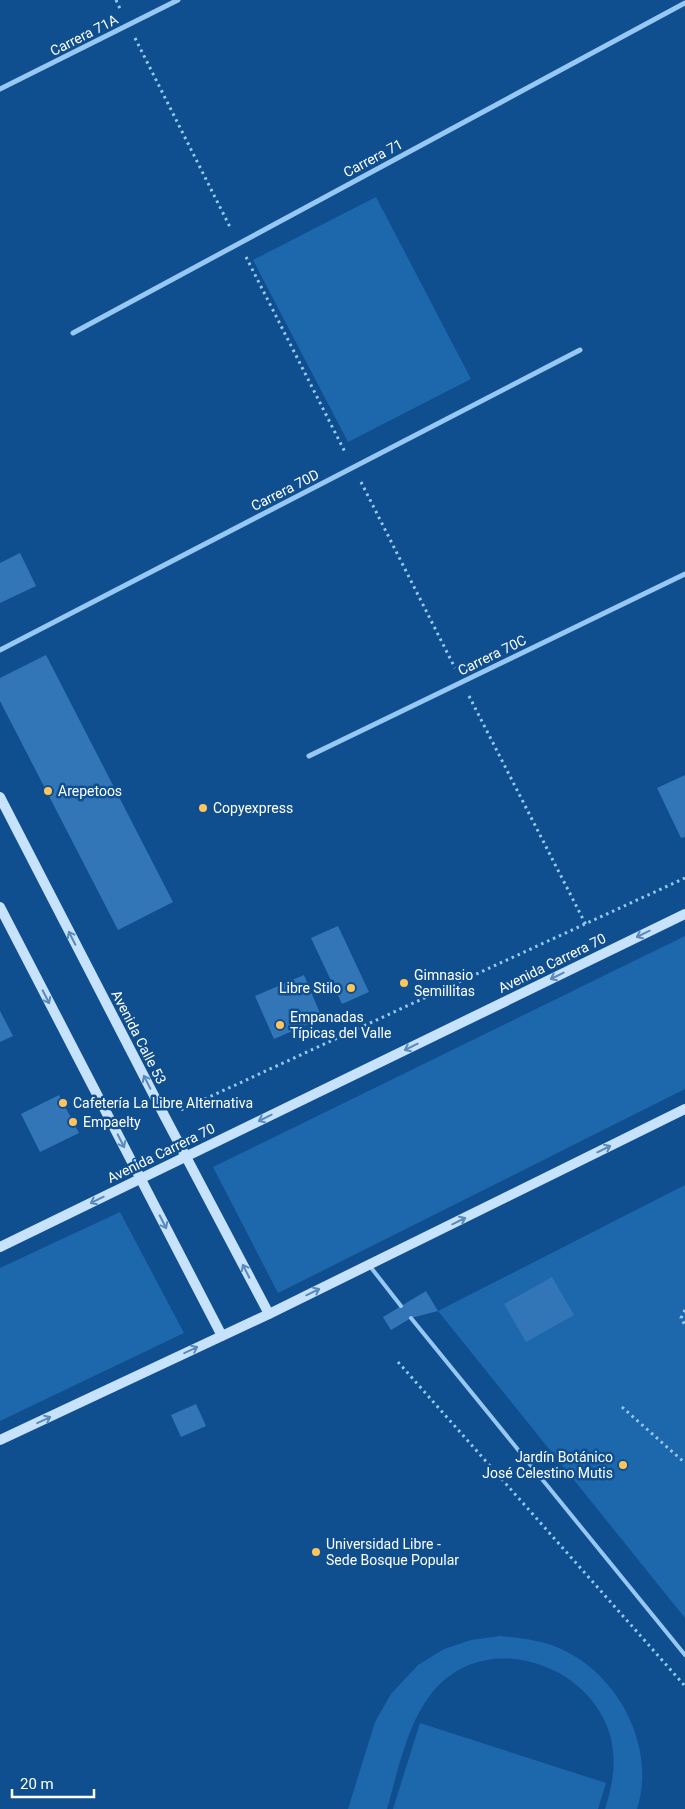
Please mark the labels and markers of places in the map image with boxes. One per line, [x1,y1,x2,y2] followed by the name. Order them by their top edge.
[58,783,122,799] place label: Arepetoos
[42,785,54,797] marker: Arepetoos
[213,800,293,816] place label: Copyexpress
[197,802,209,814] marker: Copyexpress
[414,967,475,999] place label: Gimnasio Semillitas
[398,977,410,989] marker: Gimnasio Semillitas
[279,980,341,996] place label: Libre Stilo
[345,982,357,994] marker: Libre Stilo
[290,1009,391,1041] place label: Empanadas Típicas del Valle
[274,1019,286,1031] marker: Empanadas Típicas del Valle
[73,1095,253,1111] place label: Cafetería La Libre Alternativa
[57,1097,69,1109] marker: Cafetería La Libre Alternativa
[83,1114,141,1130] place label: Empaelty
[67,1116,79,1128] marker: Empaelty
[482,1449,613,1481] place label: Jardín Botánico José Celestino Mutis
[617,1459,629,1471] marker: Jardín Botánico José Celestino Mutis
[326,1536,459,1568] place label: Universidad Libre - Sede Bosque Popular
[310,1546,322,1558] marker: Universidad Libre - Sede Bosque Popular

